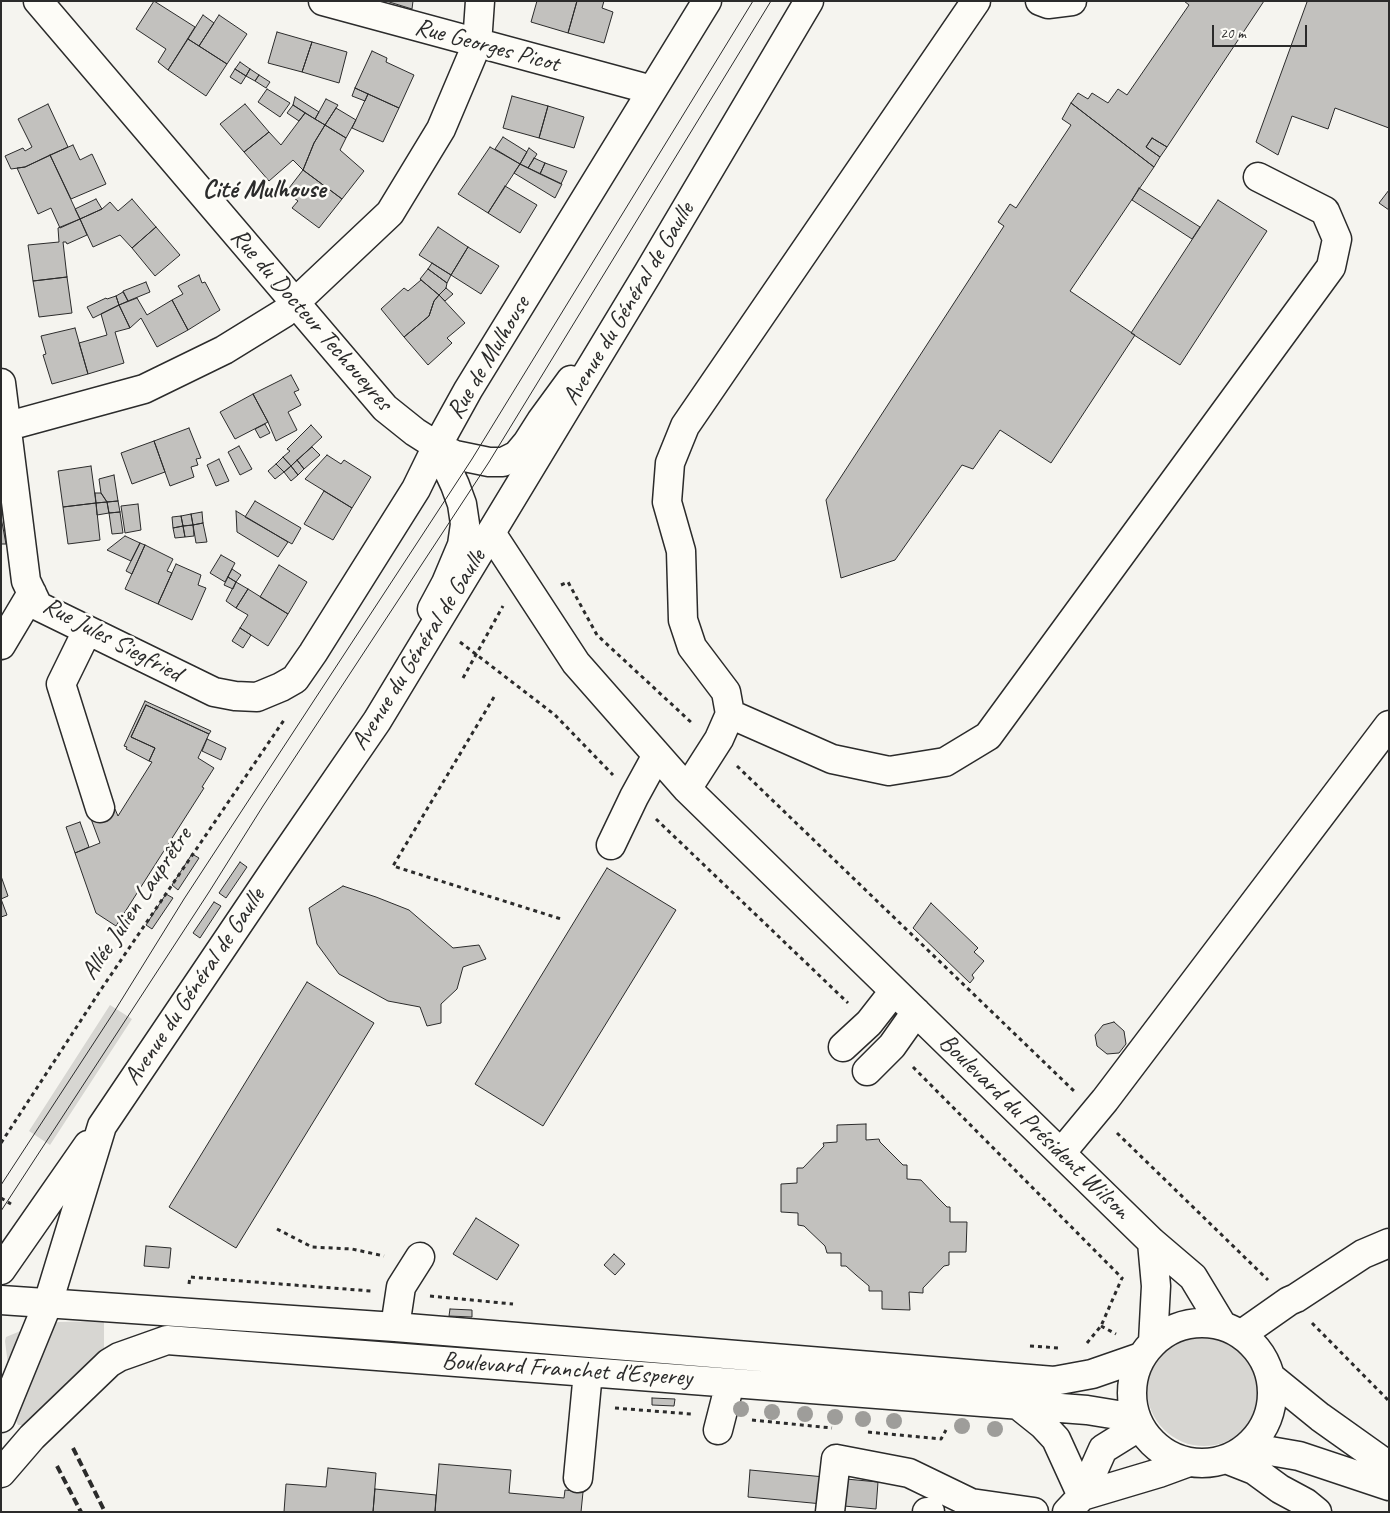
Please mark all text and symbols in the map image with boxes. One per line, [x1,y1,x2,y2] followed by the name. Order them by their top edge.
[411,12,563,80] street label: Rue Georges Picot
[1215,15,1310,47] scale bar
[1220,24,1246,43] text: 20 m
[203,174,325,206] district label: Cité Mulhouse
[557,197,701,411] street label: Avenue du Général de Gaulle
[224,223,398,417] street label: Rue du Docteur Techoueyres
[441,291,537,425] street label: Rue de Mulhouse
[345,544,493,756] street label: Avenue du Général de Gaulle
[37,591,187,689] street label: Rue Jules Siegfried
[75,822,199,986] street label: Allée Julien Lauprêtre
[118,883,272,1091] street label: Avenue du Général de Gaulle
[932,1028,1136,1226] street label: Boulevard du Président Wilson
[441,1346,693,1394] street label: Boulevard Franchet d'Esperey

